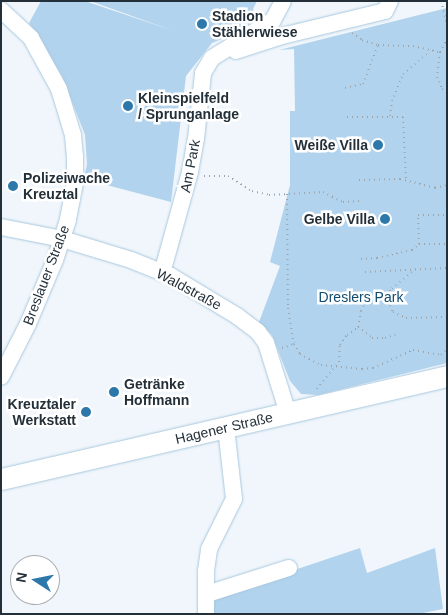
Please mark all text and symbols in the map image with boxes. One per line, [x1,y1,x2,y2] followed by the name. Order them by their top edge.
[212,8,298,40] place label: Stadion Stählerwiese
[196,18,208,30] marker: Stadion Stählerwiese
[138,90,239,122] place label: Kleinspielfeld / Sprunganlage
[122,100,134,112] marker: Kleinspielfeld / Sprunganlage
[295,137,368,153] place label: Weiße Villa
[177,138,203,194] street label: Am Park
[372,139,384,151] marker: Weiße Villa
[23,170,110,202] place label: Polizeiwache Kreuztal
[7,180,19,192] marker: Polizeiwache Kreuztal
[304,211,375,227] place label: Gelbe Villa
[379,213,391,225] marker: Gelbe Villa
[19,223,73,327] street label: Breslauer Straße
[154,265,224,313] street label: Waldstraße
[319,289,403,305] park label: Dreslers Park
[124,376,189,408] place label: Getränke Hoffmann
[108,386,120,398] marker: Getränke Hoffmann
[8,396,76,428] place label: Kreuztaler Werkstatt
[80,406,92,418] marker: Kreuztaler Werkstatt
[174,409,274,447] street label: Hagener Straße
[10,555,60,605] north arrow
[12,571,30,584] text: N

